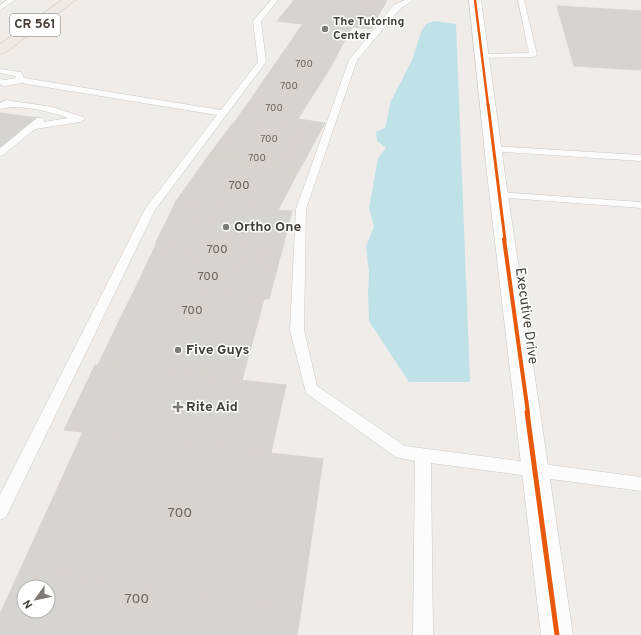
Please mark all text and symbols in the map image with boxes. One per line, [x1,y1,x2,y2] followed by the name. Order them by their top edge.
[10,14,60,36] road number: CR 561
[333,14,404,44] place label: The Tutoring Center
[320,24,330,34] marker: The Tutoring Center
[295,58,313,71] house number: 700
[280,80,298,93] house number: 700
[265,102,283,115] house number: 700
[260,133,278,146] house number: 700
[248,152,266,165] house number: 700
[228,178,250,194] house number: 700
[234,219,301,236] place label: Ortho One
[221,222,231,232] marker: Ortho One
[206,242,228,258] house number: 700
[511,267,541,365] street label: Executive Drive
[197,269,219,285] house number: 700
[181,303,203,319] house number: 700
[186,342,249,359] place label: Five Guys
[173,345,183,355] marker: Five Guys
[186,399,238,416] place label: Rite Aid
[173,402,183,412] marker: Rite Aid
[168,505,192,522] house number: 700
[16,579,56,619] north arrow
[125,591,149,608] house number: 700
[20,597,36,611] text: N

